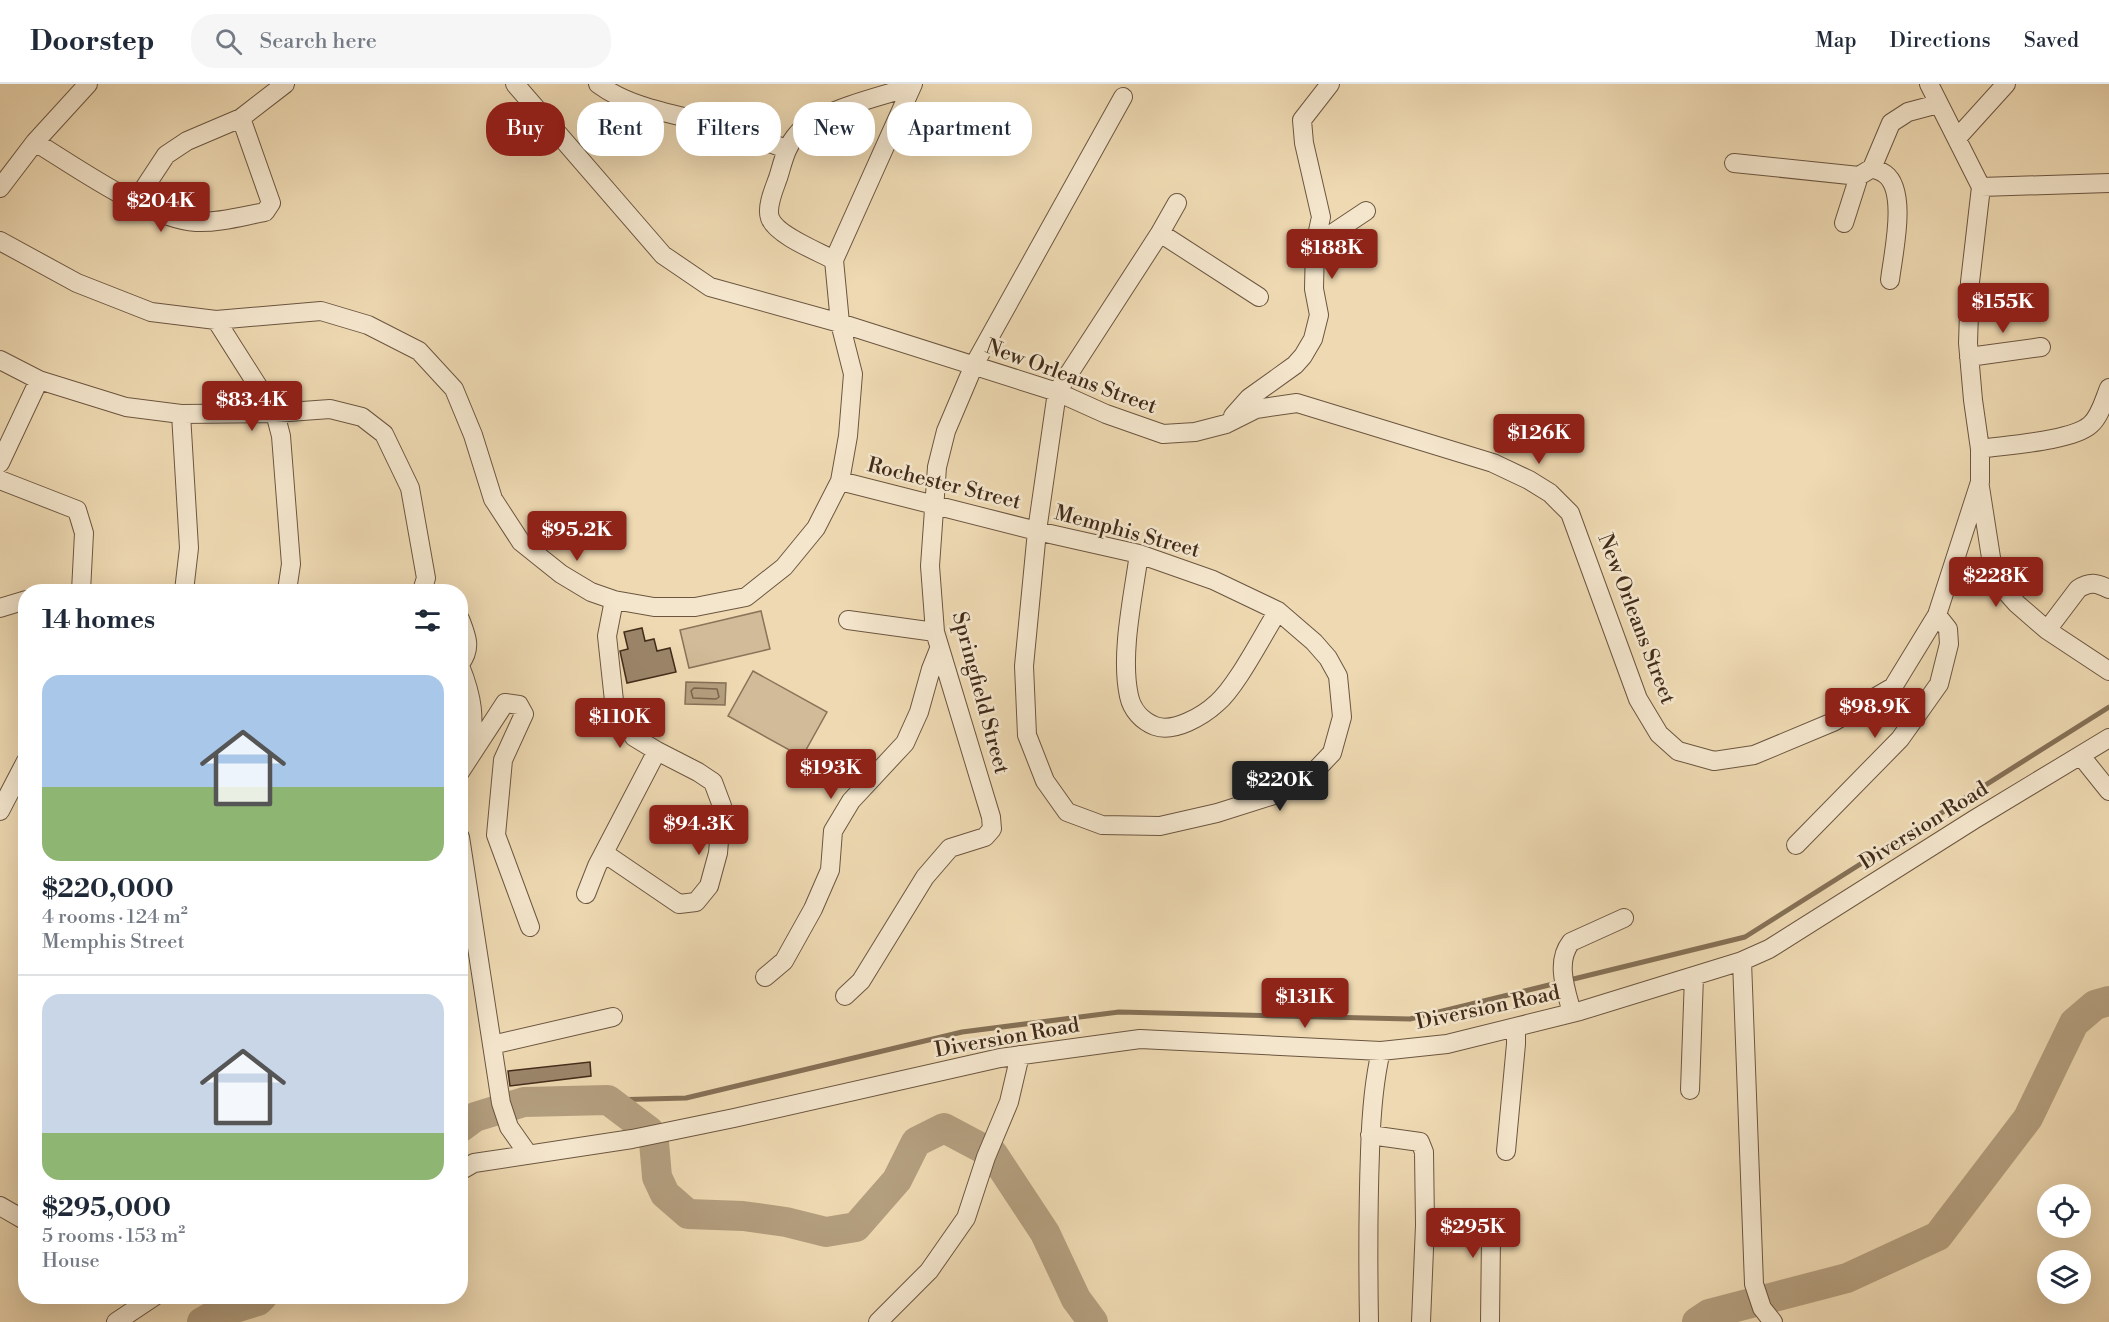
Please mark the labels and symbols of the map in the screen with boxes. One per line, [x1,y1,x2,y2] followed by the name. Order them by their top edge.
[119,182,203,233] pin: $204K
[1290,229,1374,280] pin: $188K
[1961,283,2045,334] pin: $155K
[982,334,1161,420] street label: New Orleans Street
[203,381,301,432] pin: $83.4K
[1497,414,1581,465] pin: $126K
[865,452,1024,516] street label: Rochester Street
[1051,500,1203,564] street label: Memphis Street
[528,511,626,562] pin: $95.2K
[1592,530,1681,708] street label: New Orleans Street
[1954,557,2038,608] pin: $228K
[946,609,1014,778] street label: Springfield Street
[1826,688,1924,739] pin: $98.9K
[578,698,662,749] pin: $110K
[789,749,873,800] pin: $193K
[1238,761,1322,812] pin: $220K
[1855,776,1993,876] street label: Diversion Road
[650,805,748,856] pin: $94.3K
[1263,978,1347,1029] pin: $131K
[1414,980,1562,1036] street label: Diversion Road
[933,1012,1081,1064] street label: Diversion Road
[1431,1208,1515,1259] pin: $295K

